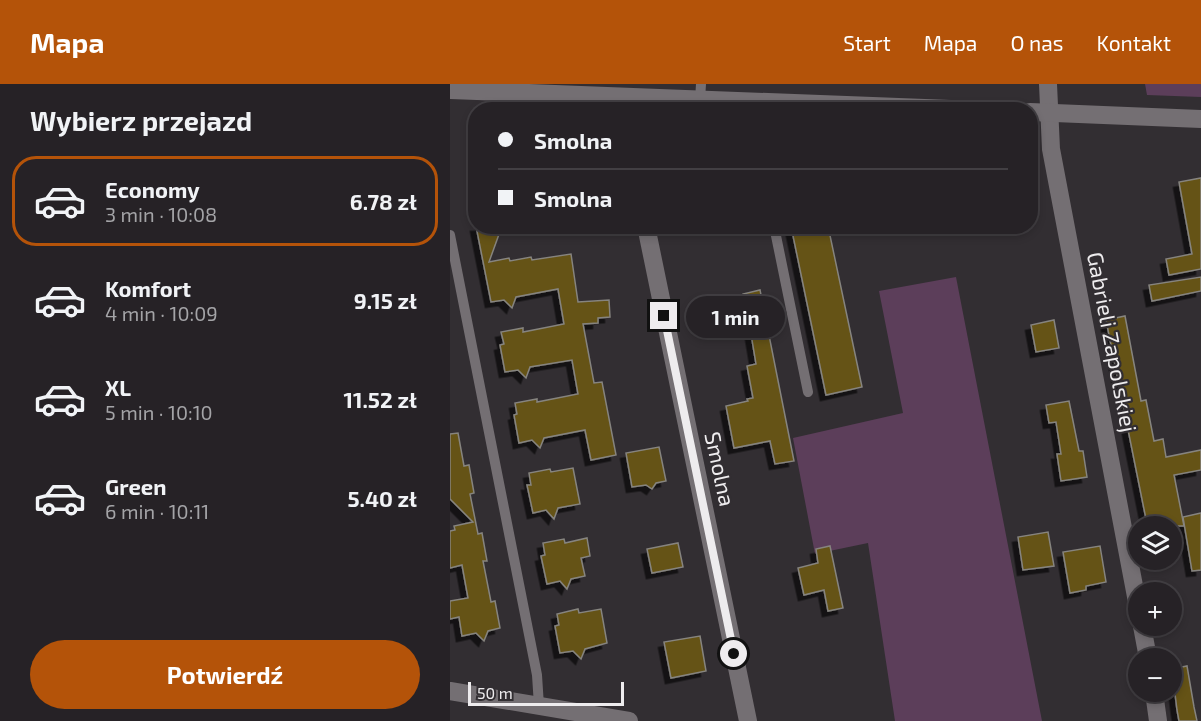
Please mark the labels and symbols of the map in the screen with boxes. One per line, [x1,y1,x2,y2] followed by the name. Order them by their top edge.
[1082,250,1143,434] street label: Gabrieli Zapolskiej
[685,295,784,337] callout: 1 min
[650,302,677,329] route end
[700,429,742,508] street label: Smolna
[720,640,747,667] route start
[468,679,624,706] scale bar

